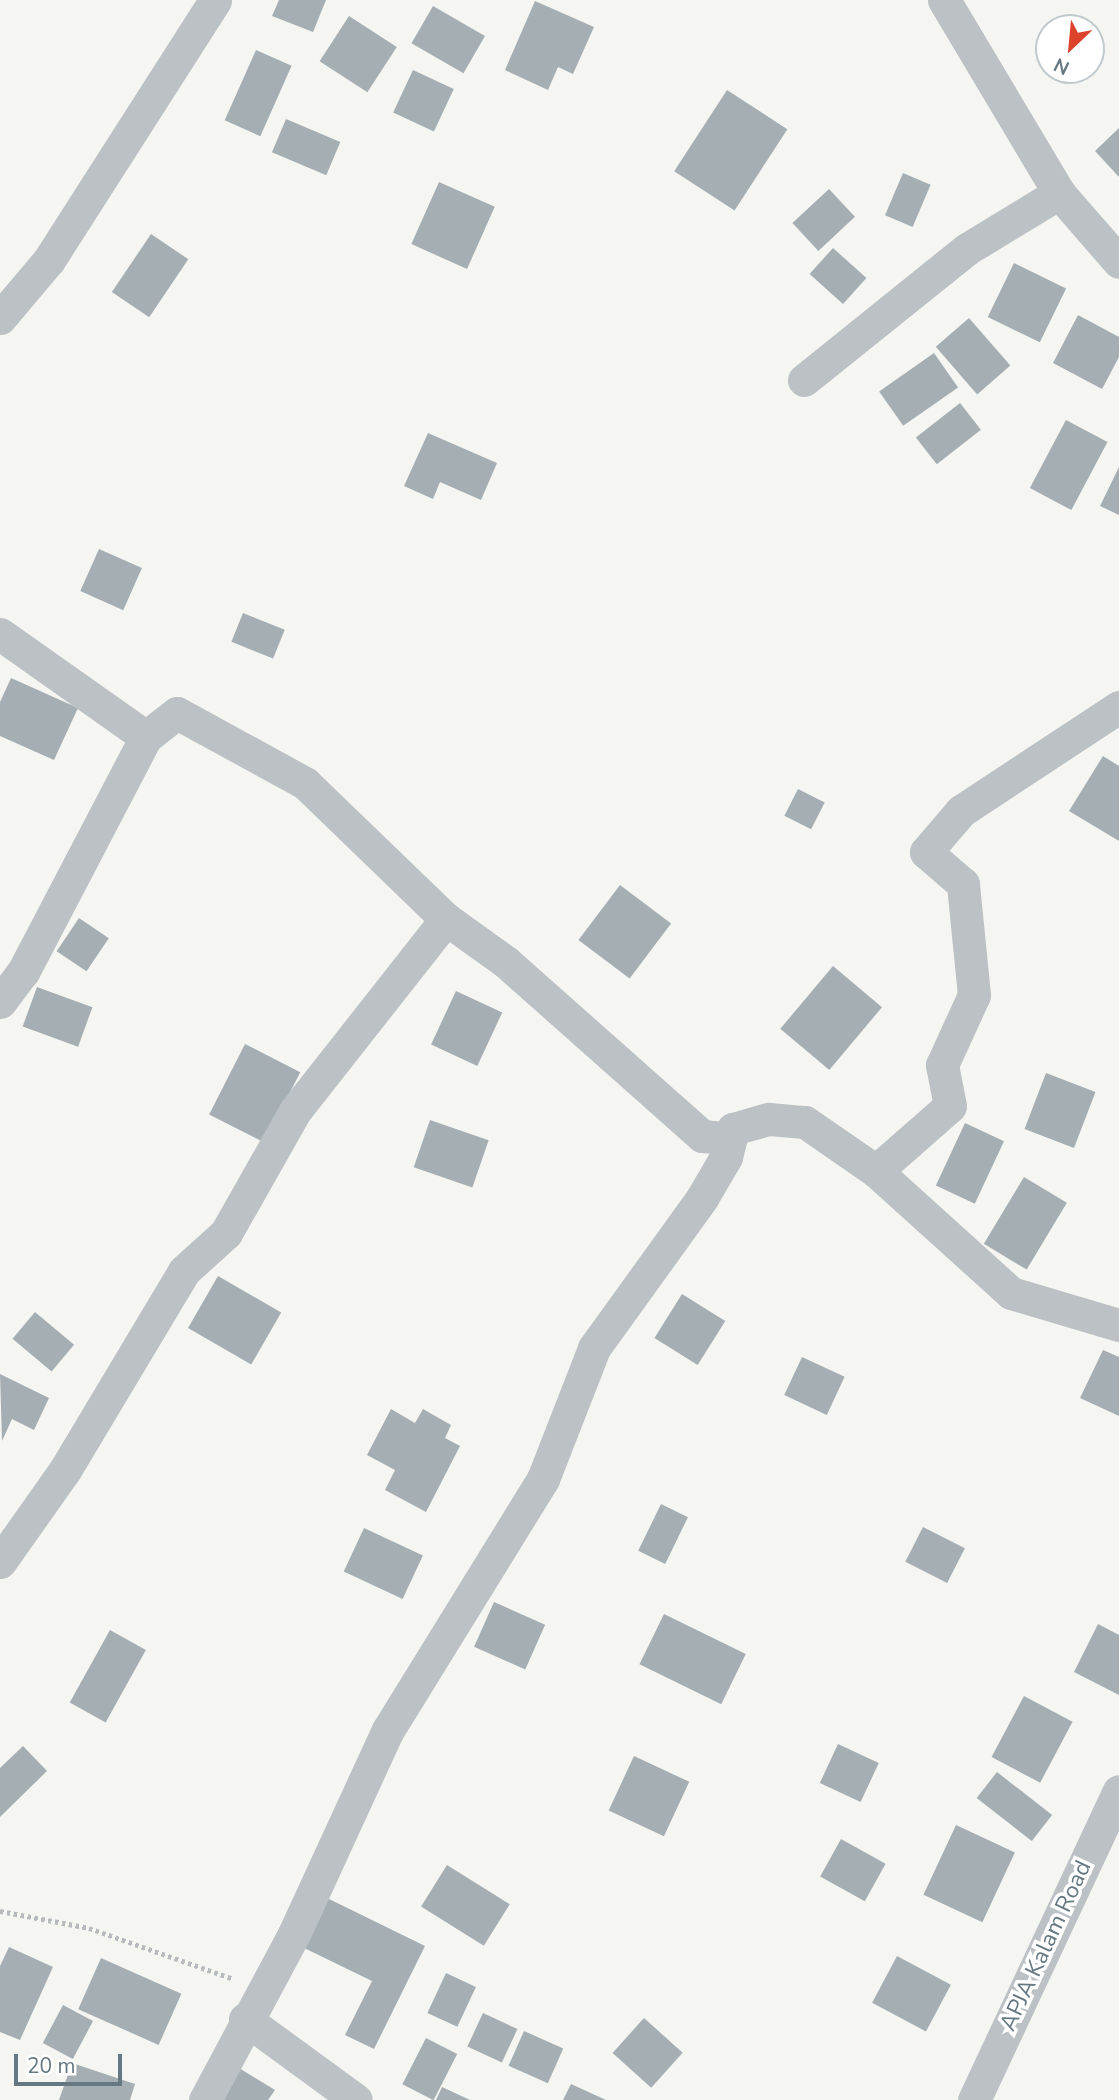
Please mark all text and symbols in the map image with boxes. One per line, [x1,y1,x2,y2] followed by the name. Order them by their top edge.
[1035,14,1105,84] north arrow
[1050,51,1074,81] text: N
[994,1856,1098,2036] street label: APJA Kalam Road
[18,2040,126,2084] scale bar
[27,2052,76,2080] text: 20 m

